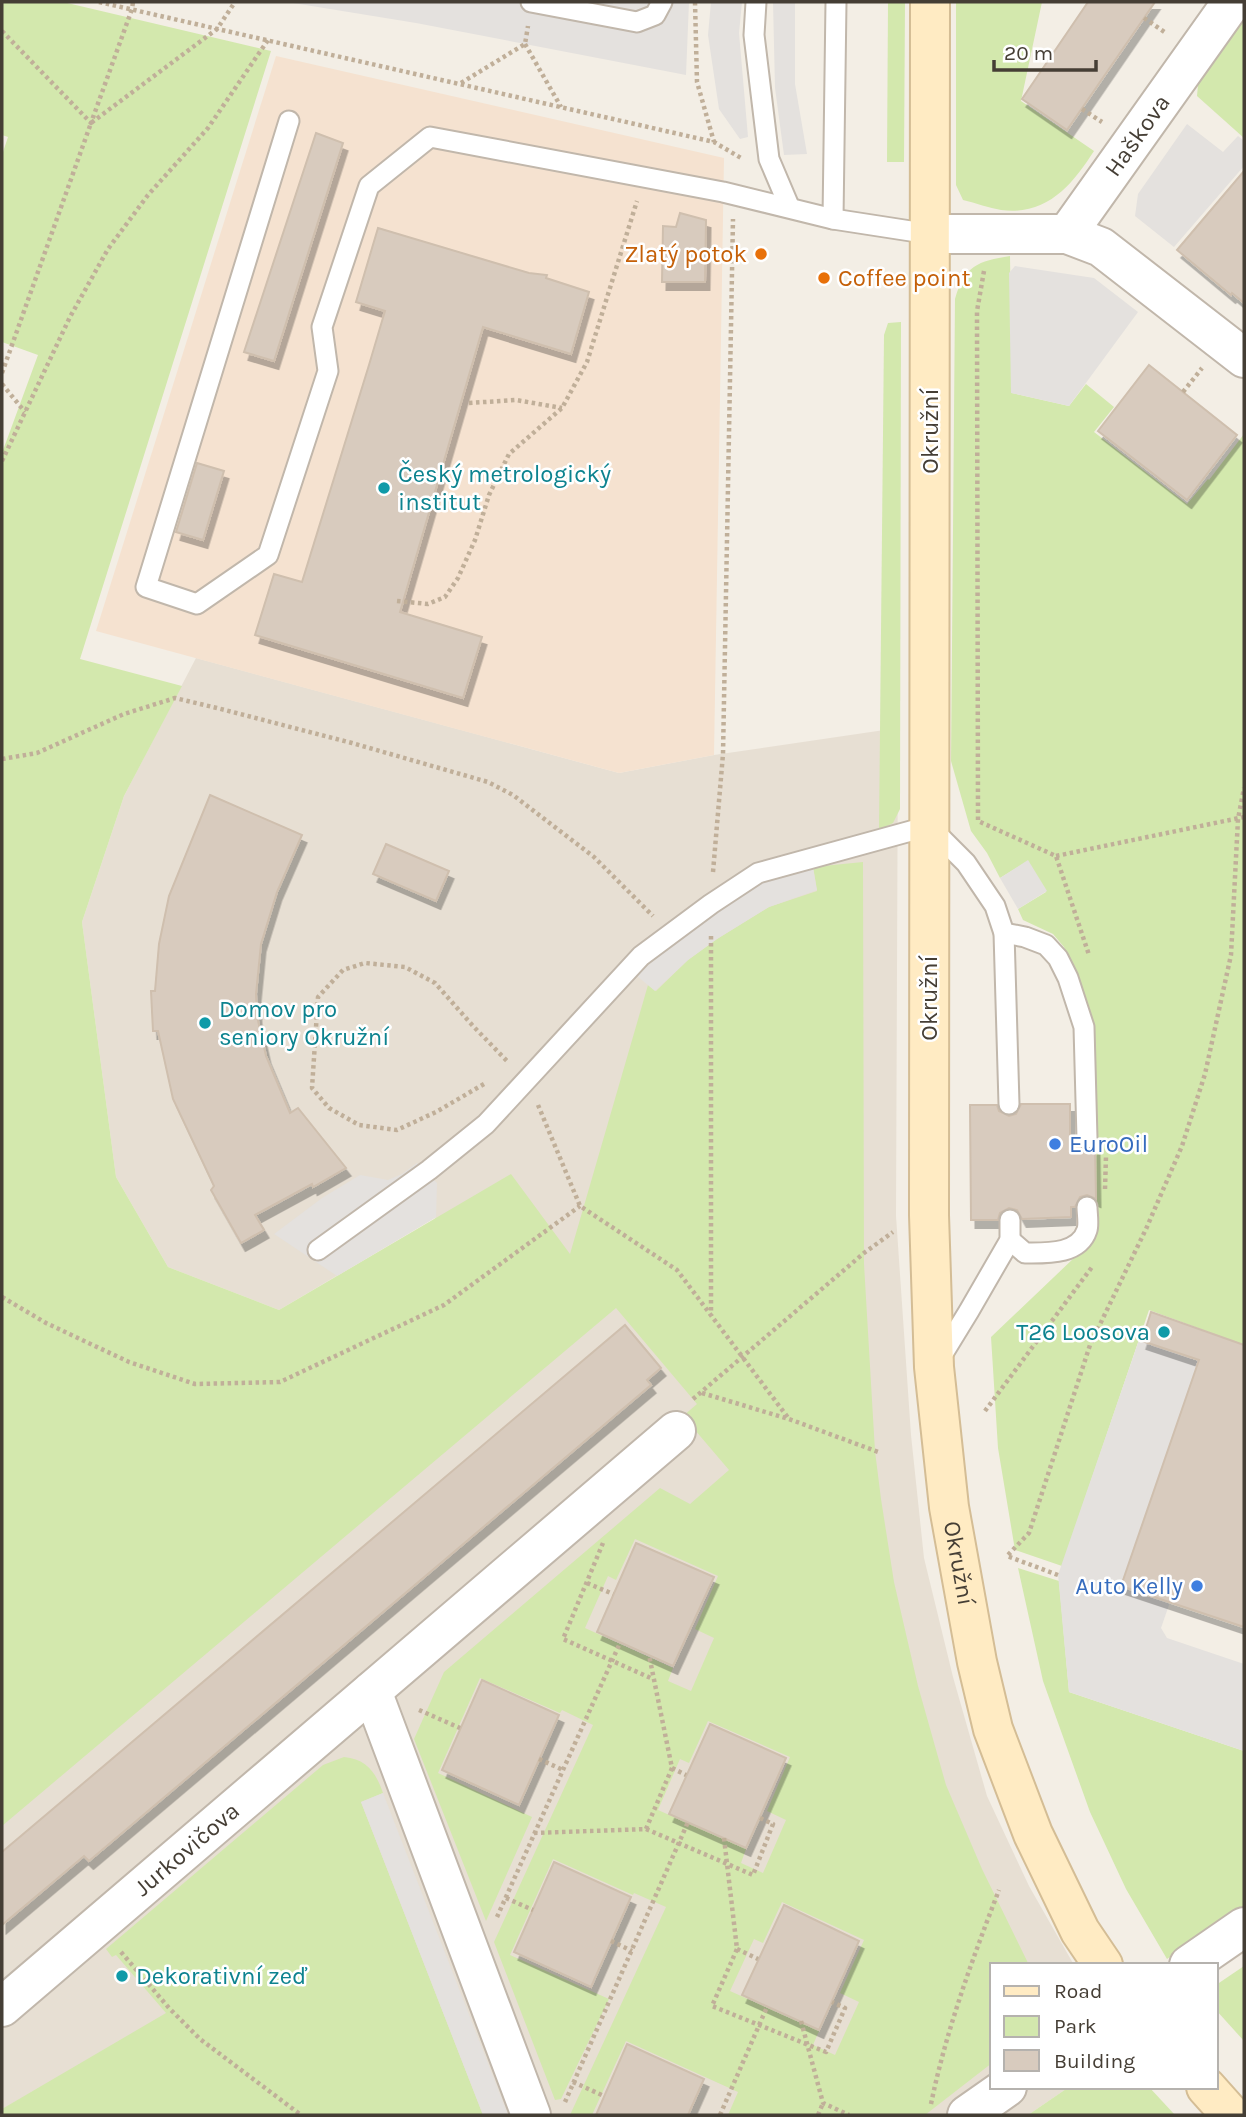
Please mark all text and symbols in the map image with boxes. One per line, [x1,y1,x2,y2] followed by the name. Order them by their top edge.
[994,28,1096,72] scale bar
[1004,41,1053,65] text: 20 m
[1099,89,1176,182] street label: Haškova
[624,240,747,268] place label: Zlatý potok
[753,246,769,262] marker: Zlatý potok
[838,264,970,292] place label: Coffee point
[816,270,832,286] marker: Coffee point
[916,388,944,474] street label: Okružní
[398,459,611,516] place label: Český metrologický institut
[376,480,392,496] marker: Český metrologický institut
[915,955,943,1041] street label: Okružní
[219,995,390,1051] place label: Domov pro seniory Okružní
[197,1015,213,1031] marker: Domov pro seniory Okružní
[1069,1130,1148,1158] place label: EuroOil
[1047,1136,1063,1152] marker: EuroOil
[1016,1318,1150,1346] place label: T26 Loosova
[1156,1324,1172,1340] marker: T26 Loosova
[938,1519,981,1608] street label: Okružní
[1075,1572,1183,1600] place label: Auto Kelly
[1189,1578,1205,1594] marker: Auto Kelly
[128,1796,245,1902] street label: Jurkovičova
[136,1962,308,1990] place label: Dekorativní zeď
[990,1963,1218,2089] legend
[114,1968,130,1984] marker: Dekorativní zeď
[1054,1979,1102,2003] text: Road
[1054,2014,1097,2038] text: Park
[1054,2049,1135,2073] text: Building

